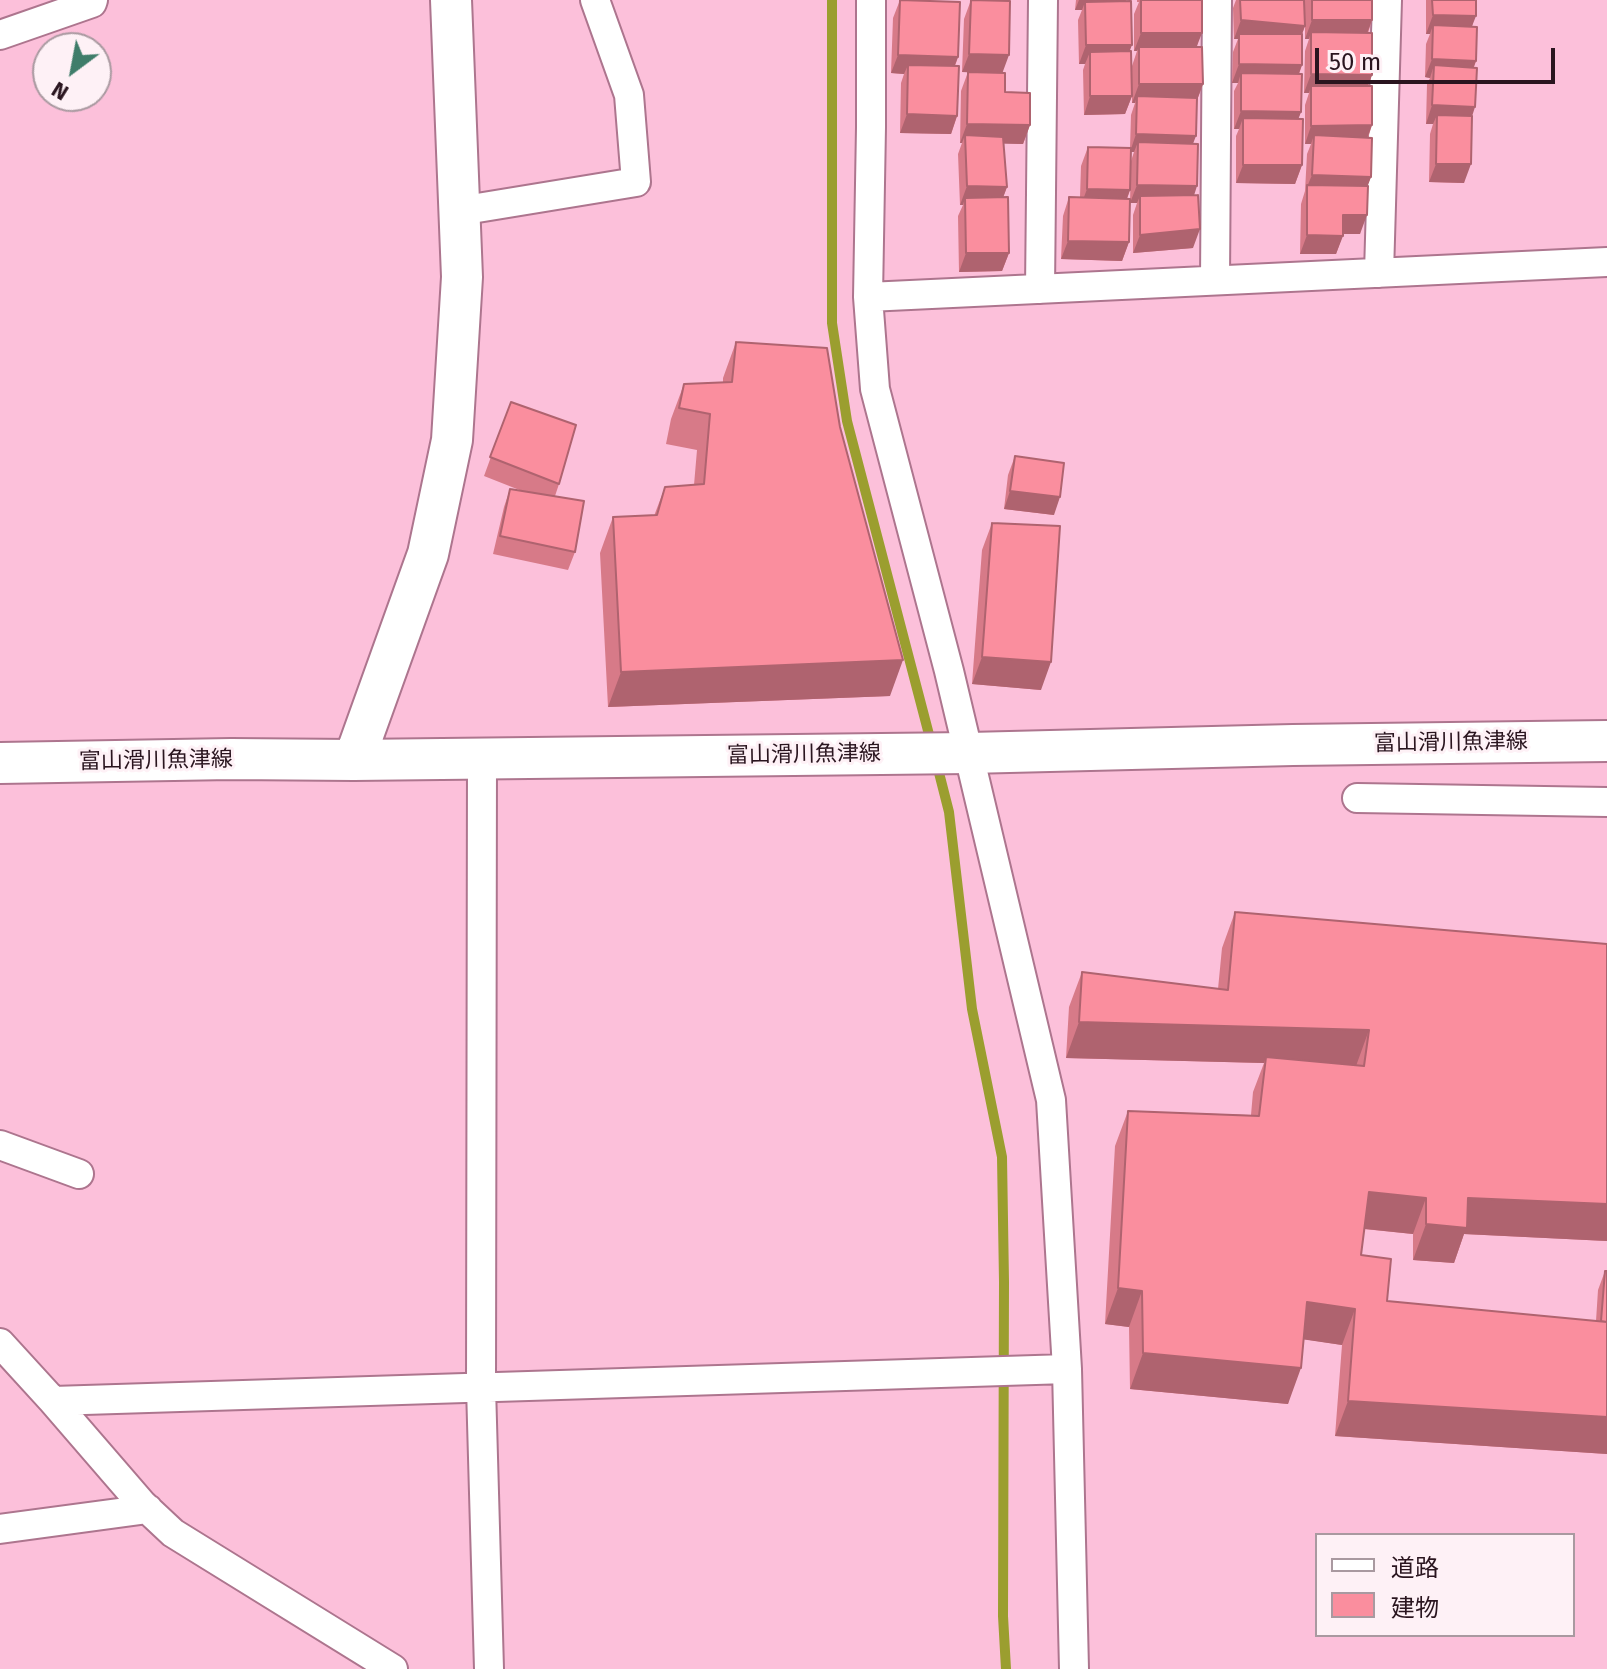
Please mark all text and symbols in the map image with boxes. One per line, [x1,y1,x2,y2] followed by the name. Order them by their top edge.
[32,32,112,112] north arrow
[1319,32,1559,82] scale bar
[1329,48,1381,76] text: 50 m
[47,76,73,106] text: N
[1374,728,1528,758] street label: 富山滑川魚津線
[727,740,881,770] street label: 富山滑川魚津線
[79,746,233,776] street label: 富山滑川魚津線
[1315,1533,1575,1637] legend
[1391,1554,1439,1582] text: 道路
[1391,1594,1439,1622] text: 建物

